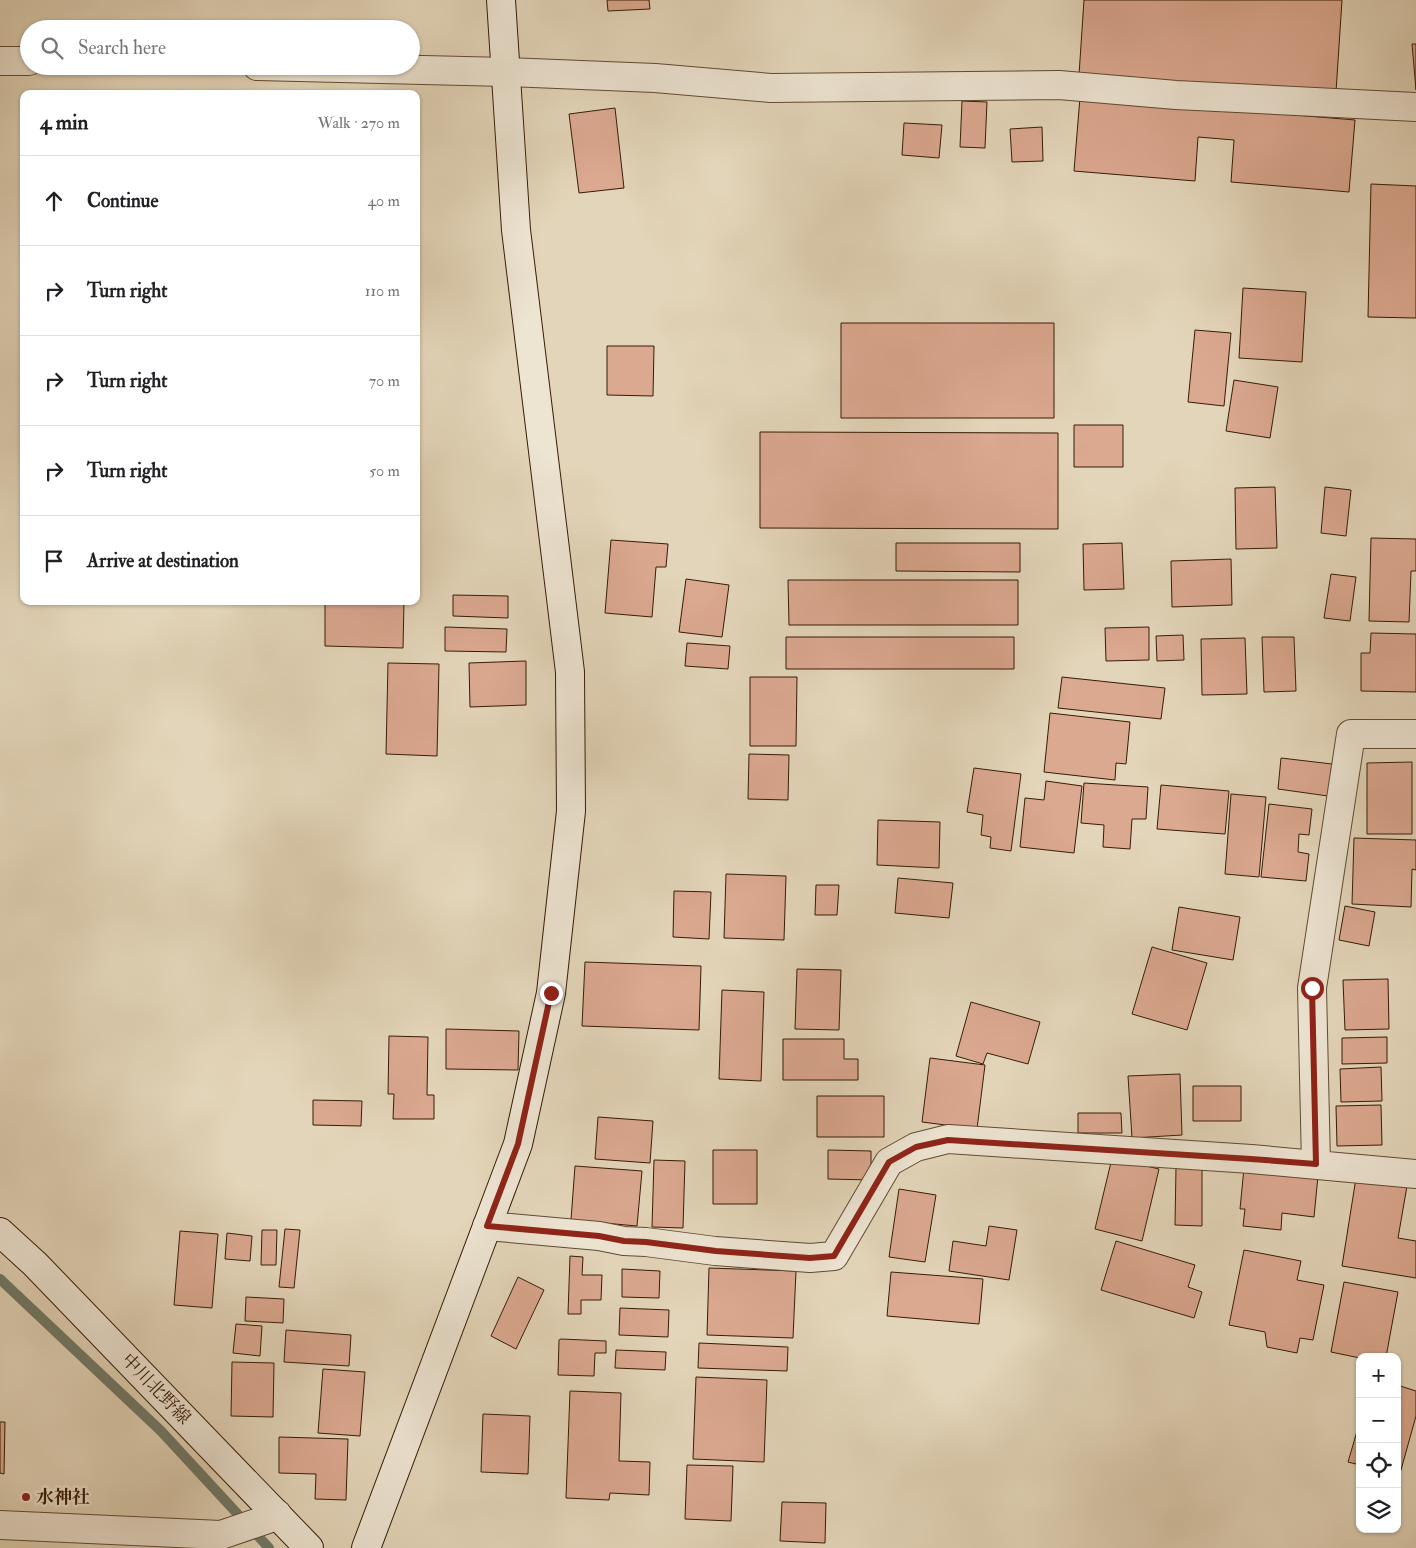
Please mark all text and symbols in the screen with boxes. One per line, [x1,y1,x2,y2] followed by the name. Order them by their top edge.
[20,20,420,75] search box
[38,34,66,62] icon: search
[78,36,166,60] text: Search here
[40,109,88,136] text: 4 min
[318,113,400,133] text: Walk · 270 m
[40,187,68,215] icon: ahead
[87,189,158,213] text: Continue
[367,191,400,211] text: 40 m
[40,277,68,305] icon: right
[87,279,167,303] text: Turn right
[365,281,400,301] text: 110 m
[40,367,68,395] icon: right
[87,369,167,393] text: Turn right
[369,371,400,391] text: 70 m
[40,457,68,485] icon: right
[87,459,167,483] text: Turn right
[369,461,400,481] text: 50 m
[40,547,68,575] icon: arrive
[87,549,239,573] text: Arrive at destination
[1301,977,1324,1000] route start
[540,982,563,1005] route end
[116,1349,196,1429] street label: 中川北野線
[1356,1353,1401,1533] map controls
[1356,1353,1401,1398] button: +
[1356,1398,1401,1443] button: −
[1356,1443,1401,1488] button: locate
[36,1486,90,1509] place label: 水神社
[1356,1488,1401,1533] button: layers
[20,1491,32,1503] marker: 水神社

